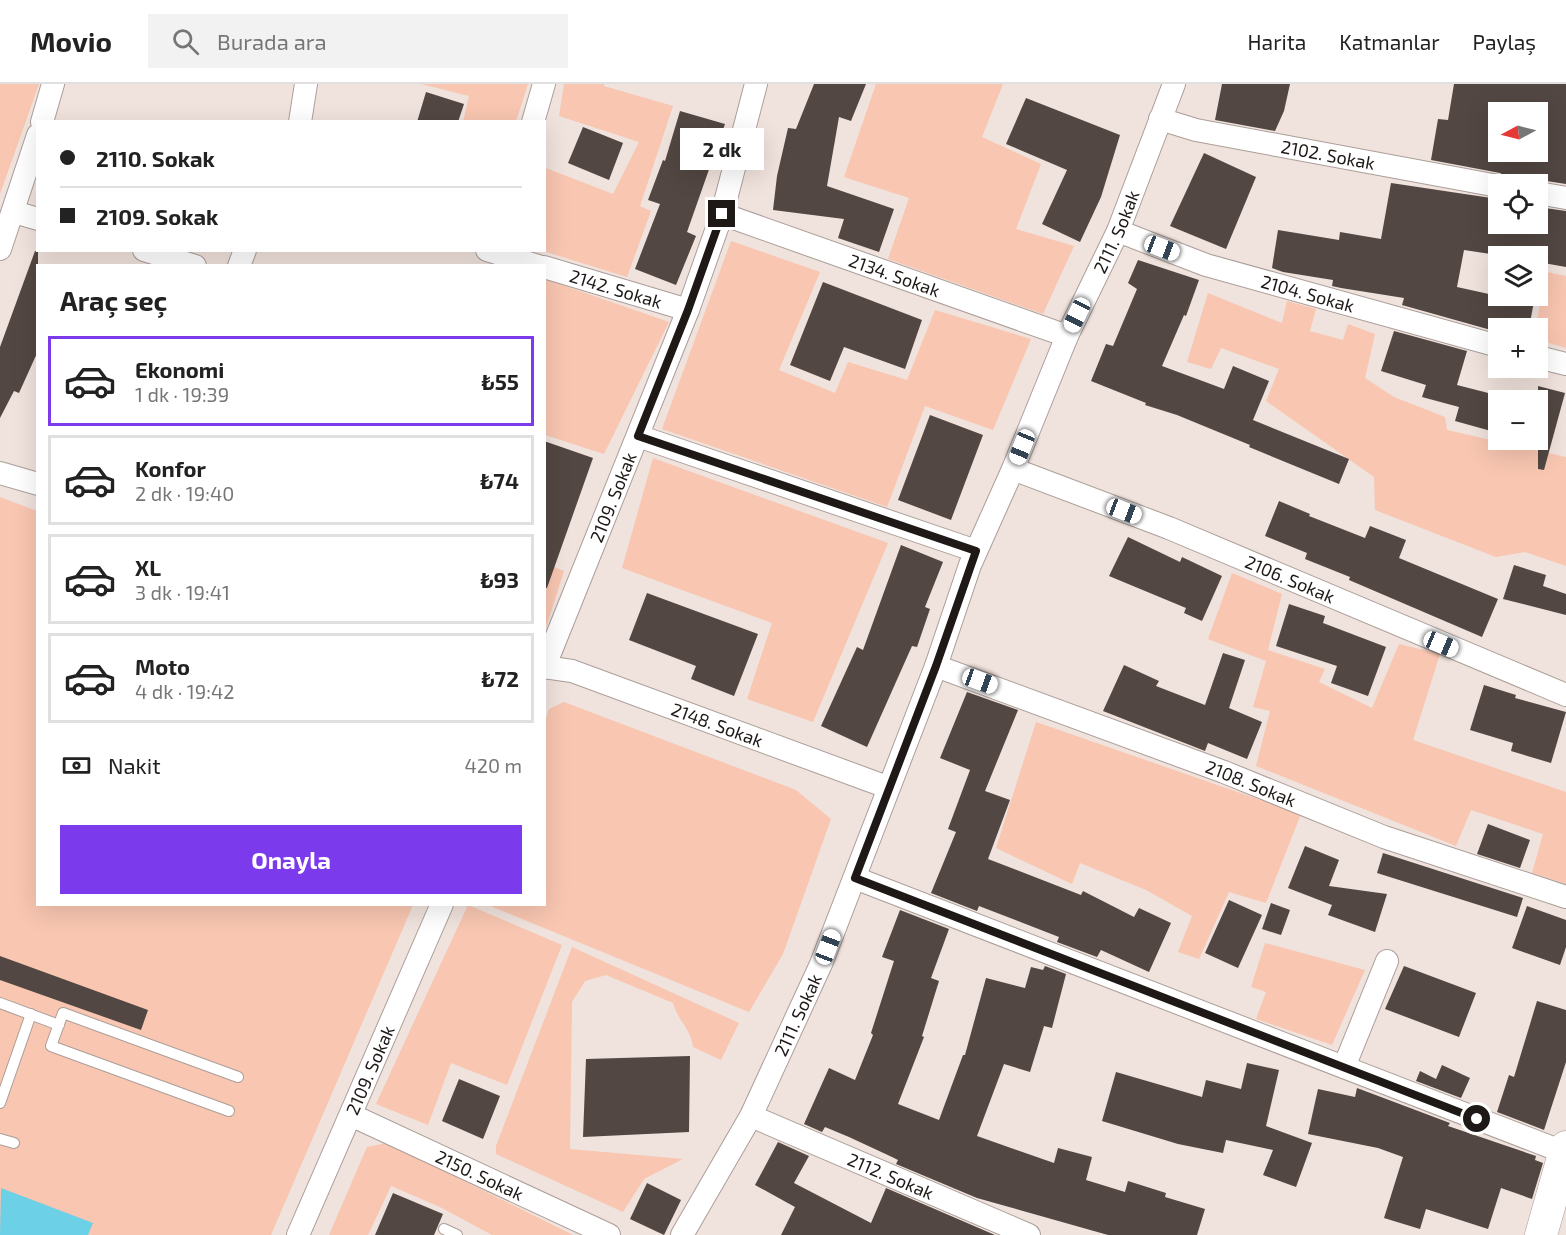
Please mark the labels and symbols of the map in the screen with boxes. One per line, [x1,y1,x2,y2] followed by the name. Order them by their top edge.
[1488,102,1548,162] north arrow
[680,127,764,169] callout: 2 dk
[1279,135,1377,174] street label: 2102. Sokak
[1088,187,1144,277] street label: 2111. Sokak
[708,200,735,227] route end
[1142,233,1182,263] car
[846,249,943,301] street label: 2134. Sokak
[567,264,665,313] street label: 2142. Sokak
[1259,270,1357,317] street label: 2104. Sokak
[1061,295,1093,335] car
[1007,427,1037,467] car
[585,449,641,546] street label: 2109. Sokak
[1104,496,1144,526] car
[1242,550,1338,607] street label: 2106. Sokak
[1421,629,1461,659] car
[960,666,1000,696] car
[668,698,766,751] street label: 2148. Sokak
[1203,755,1299,811] street label: 2108. Sokak
[813,927,843,967] car
[769,970,826,1060] street label: 2111. Sokak
[341,1022,399,1118] street label: 2109. Sokak
[1463,1105,1490,1132] route start
[432,1145,527,1205] street label: 2150. Sokak
[844,1148,937,1204] street label: 2112. Sokak

